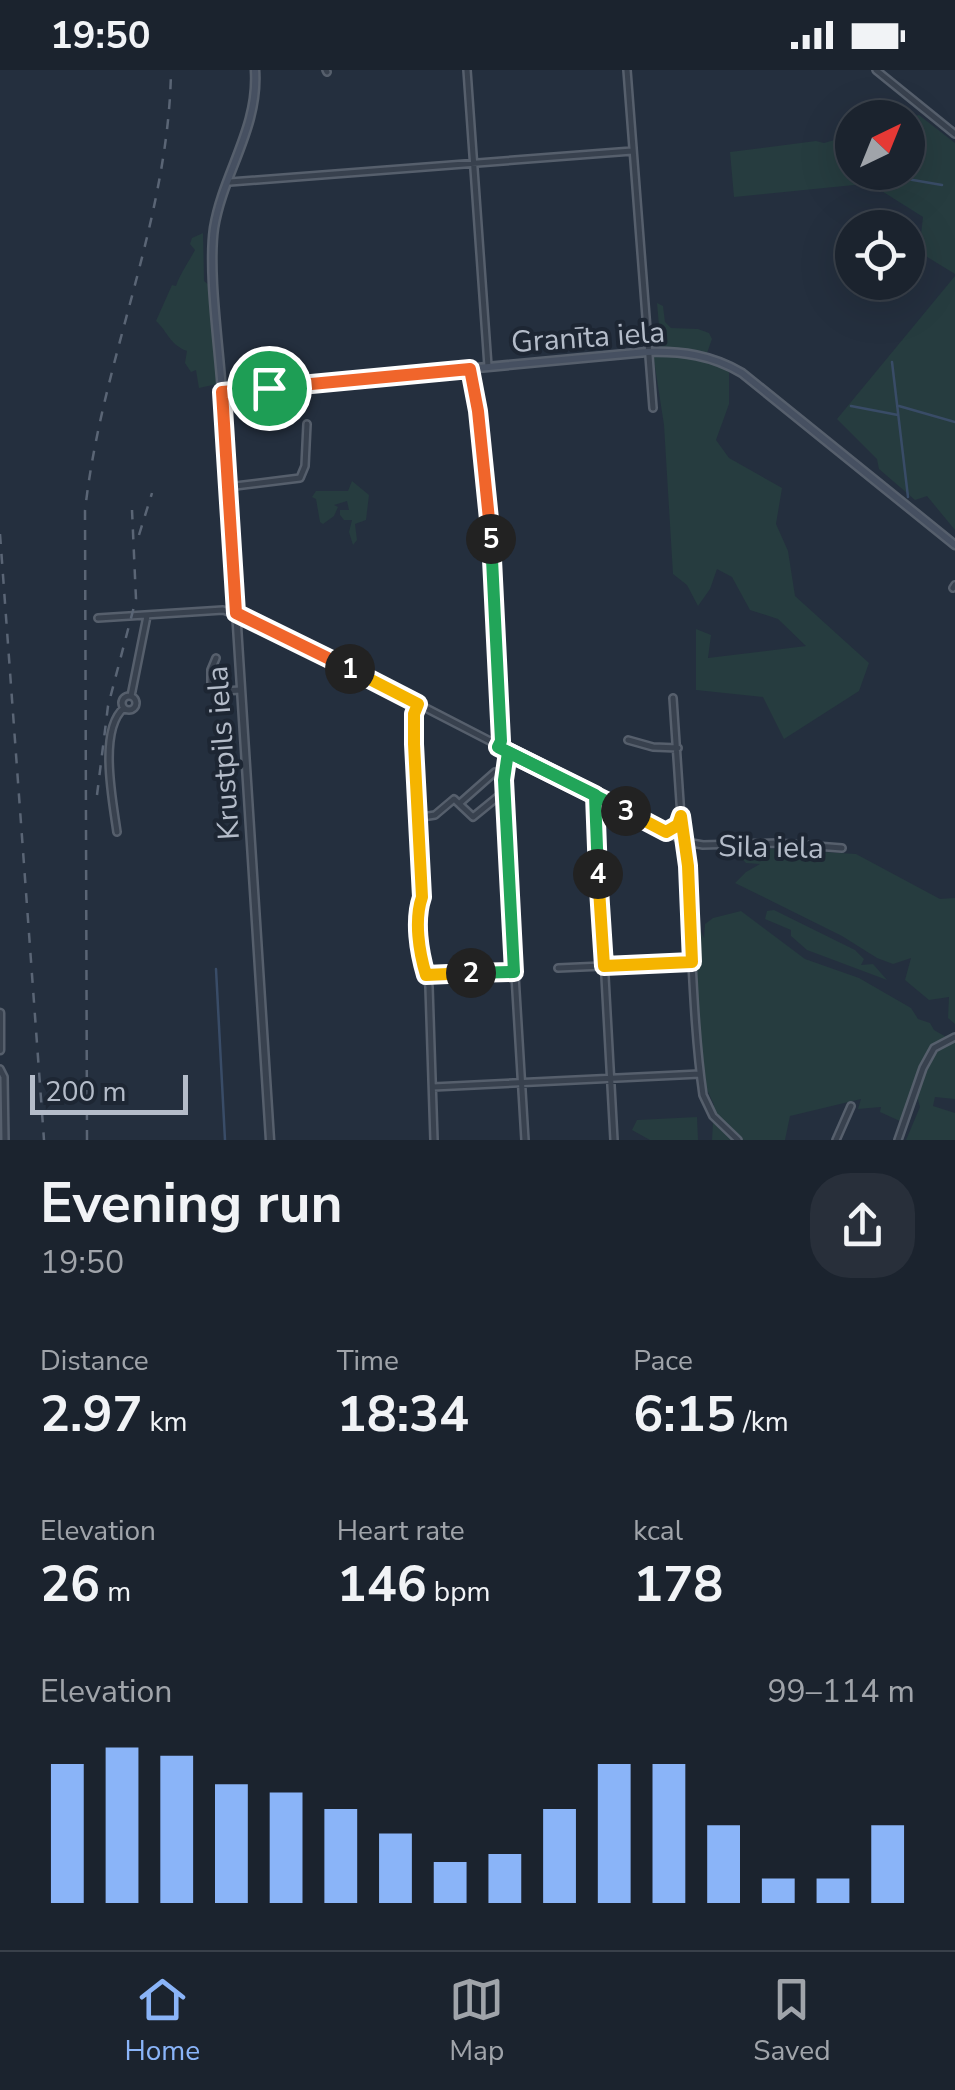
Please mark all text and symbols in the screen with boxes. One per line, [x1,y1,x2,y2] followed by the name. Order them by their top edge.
[50,10,151,61] text: 19:50
[835,100,925,190] north arrow
[835,100,925,300] map controls
[835,210,925,300] button: locate
[510,312,666,363] street label: Granīta iela
[227,346,312,431] pin
[242,361,297,416] icon: arrive
[466,514,516,564] pin: 5
[483,520,499,558] text: 5
[325,644,375,694] pin: 1
[342,650,358,688] text: 1
[197,665,250,841] street label: Krustpils iela
[601,786,651,836] pin: 3
[618,792,634,830] text: 3
[718,826,824,869] street label: Sila iela
[573,849,623,899] pin: 4
[590,855,606,893] text: 4
[446,948,496,998] pin: 2
[463,954,479,992] text: 2
[30,1070,188,1114] scale bar
[45,1073,127,1111] text: 200 m
[40,1166,343,1241] text: Evening run
[810,1173,915,1278] button: share
[40,1241,124,1284] text: 19:50
[40,1342,149,1380] text: Distance
[337,1342,399,1380] text: Time
[633,1342,693,1380] text: Pace
[40,1380,142,1449] text: 2.97
[337,1380,469,1449] text: 18:34
[633,1380,736,1449] text: 6:15
[142,1403,188,1441] text: km
[736,1403,789,1441] text: /km
[40,1512,156,1550] text: Elevation
[337,1512,465,1550] text: Heart rate
[633,1512,683,1550] text: kcal
[40,1550,100,1619] text: 26
[337,1550,427,1619] text: 146
[633,1550,723,1619] text: 178
[100,1573,131,1611] text: m
[427,1573,490,1611] text: bpm
[40,1670,173,1713] text: Elevation
[767,1670,915,1713] text: 99–114 m
[124,1972,200,2070] tab: Home
[449,1972,504,2070] tab: Map
[753,1972,831,2070] tab: Saved

